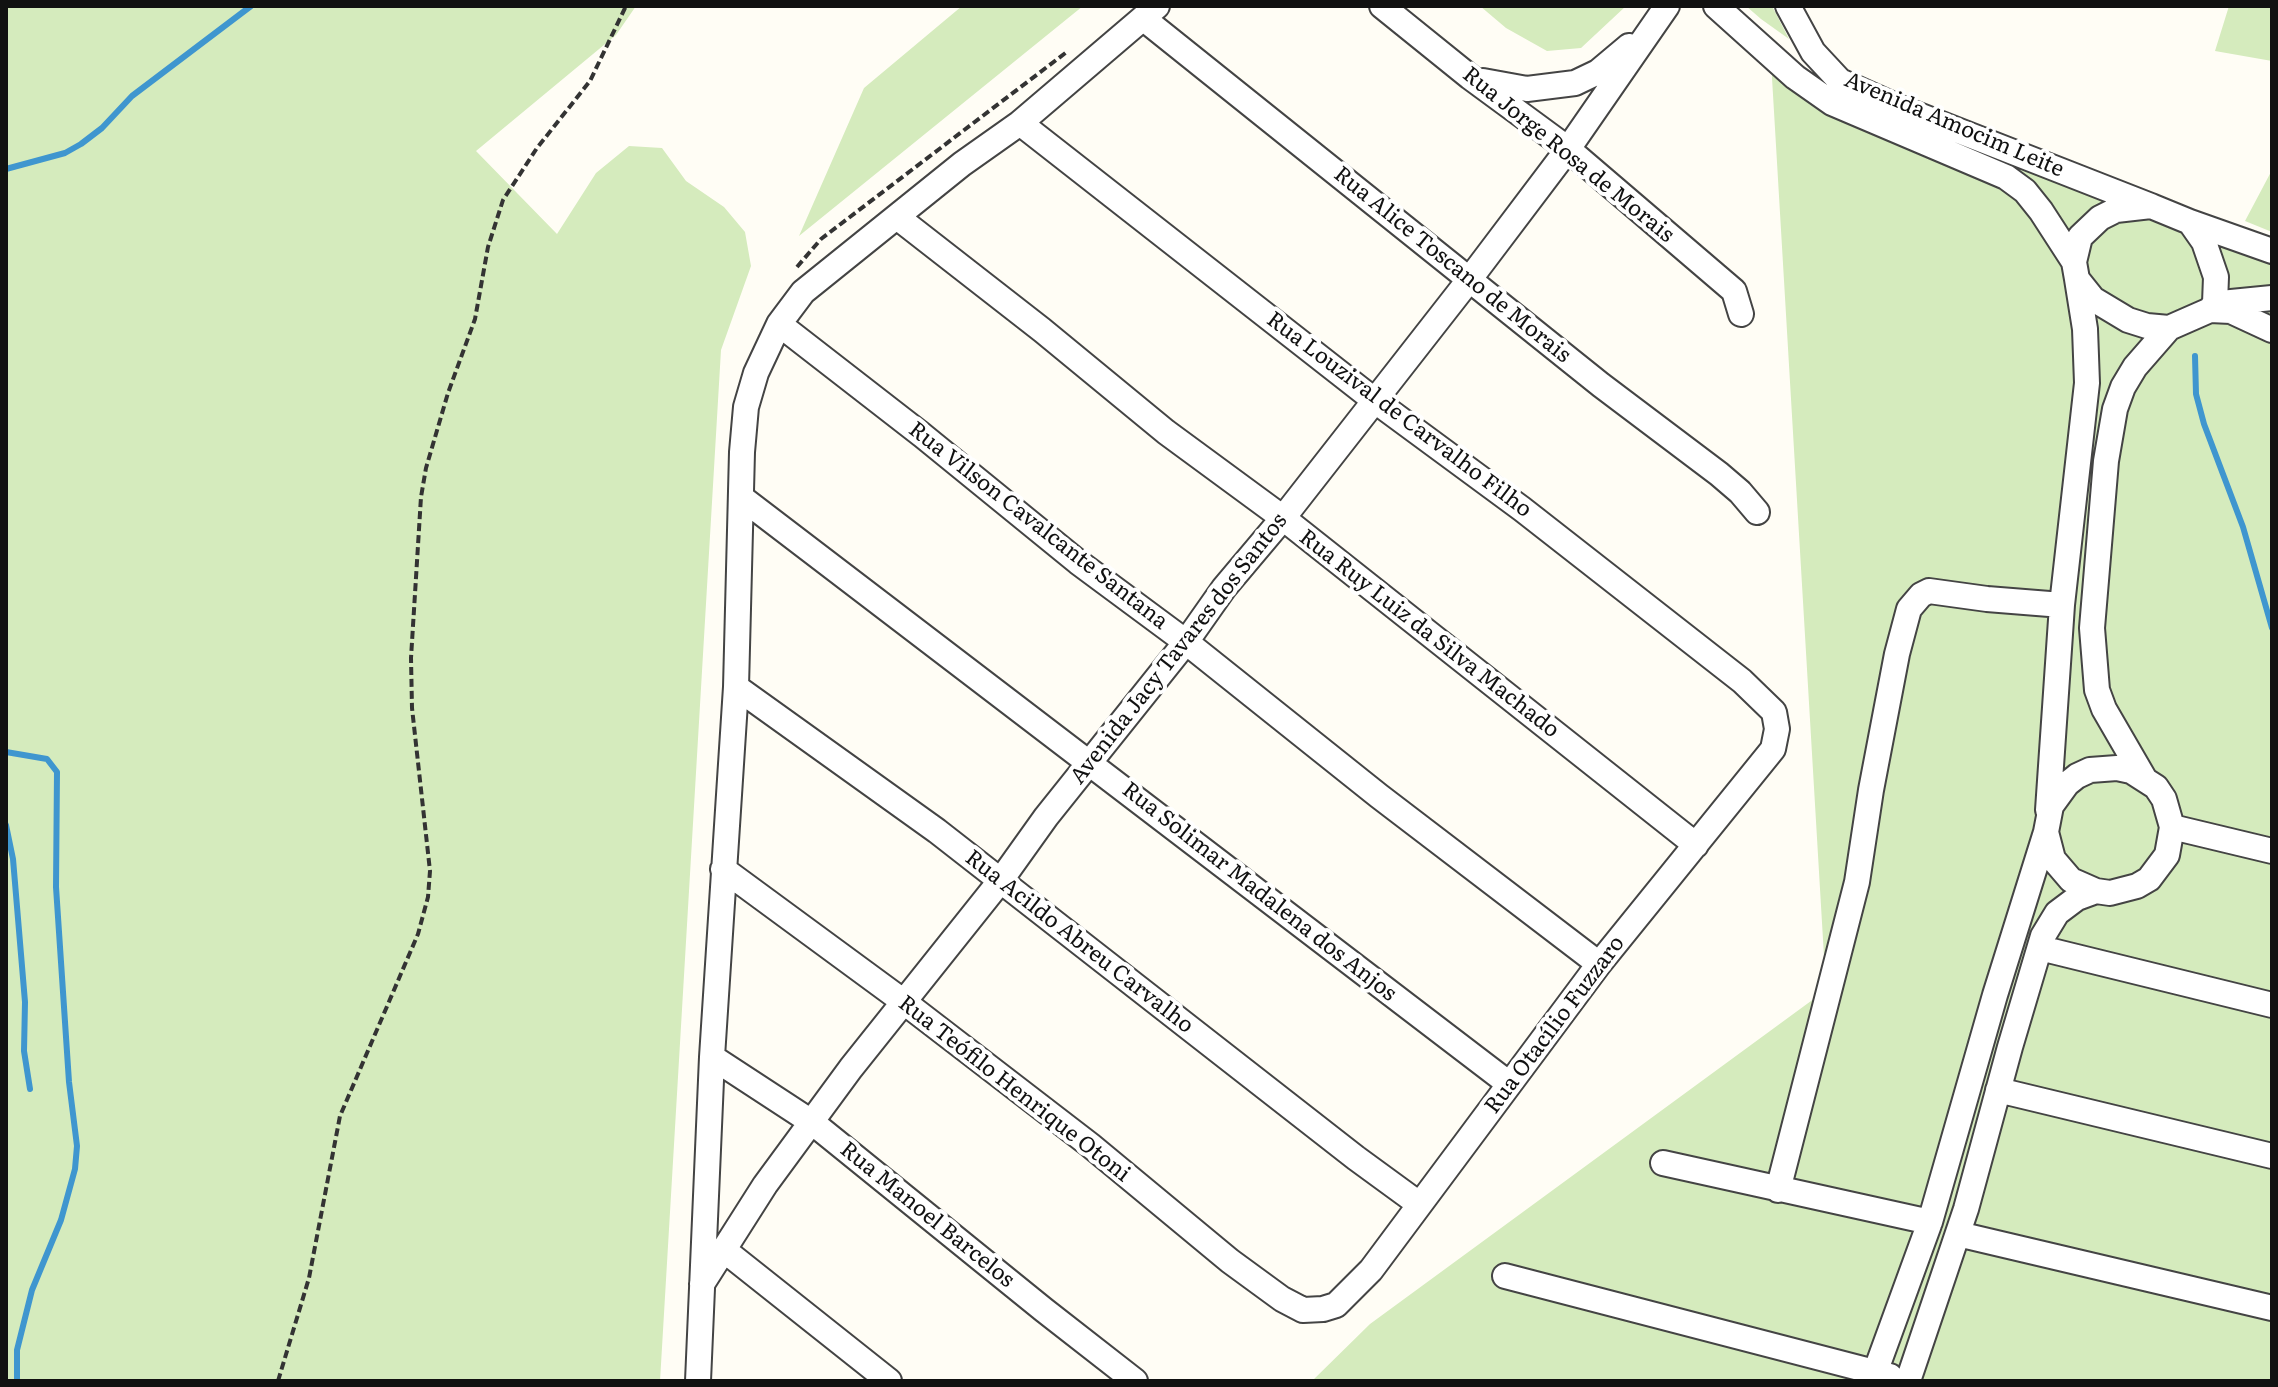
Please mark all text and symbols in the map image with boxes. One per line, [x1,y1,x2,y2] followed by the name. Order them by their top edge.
[1457,62,1679,248] street label: Rua Jorge Rosa de Morais
[1840,67,2068,183] street label: Avenida Amocim Leite
[1328,161,1576,369] street label: Rua Alice Toscano de Morais
[1261,307,1537,523] street label: Rua Louzival de Carvalho Filho
[903,417,1173,635] street label: Rua Vilson Cavalcante Santana
[1065,508,1293,790] street label: Avenida Jacy Tavares dos Santos
[1294,524,1564,744] street label: Rua Ruy Luiz da Silva Machado
[1117,777,1401,1007] street label: Rua Solimar Madalena dos Anjos
[960,845,1198,1039] street label: Rua Acildo Abreu Carvalho
[1480,931,1630,1119] street label: Rua Otacílio Fuzzaro
[893,990,1135,1188] street label: Rua Teófilo Henrique Otoni
[835,1137,1019,1293] street label: Rua Manoel Barcelos

